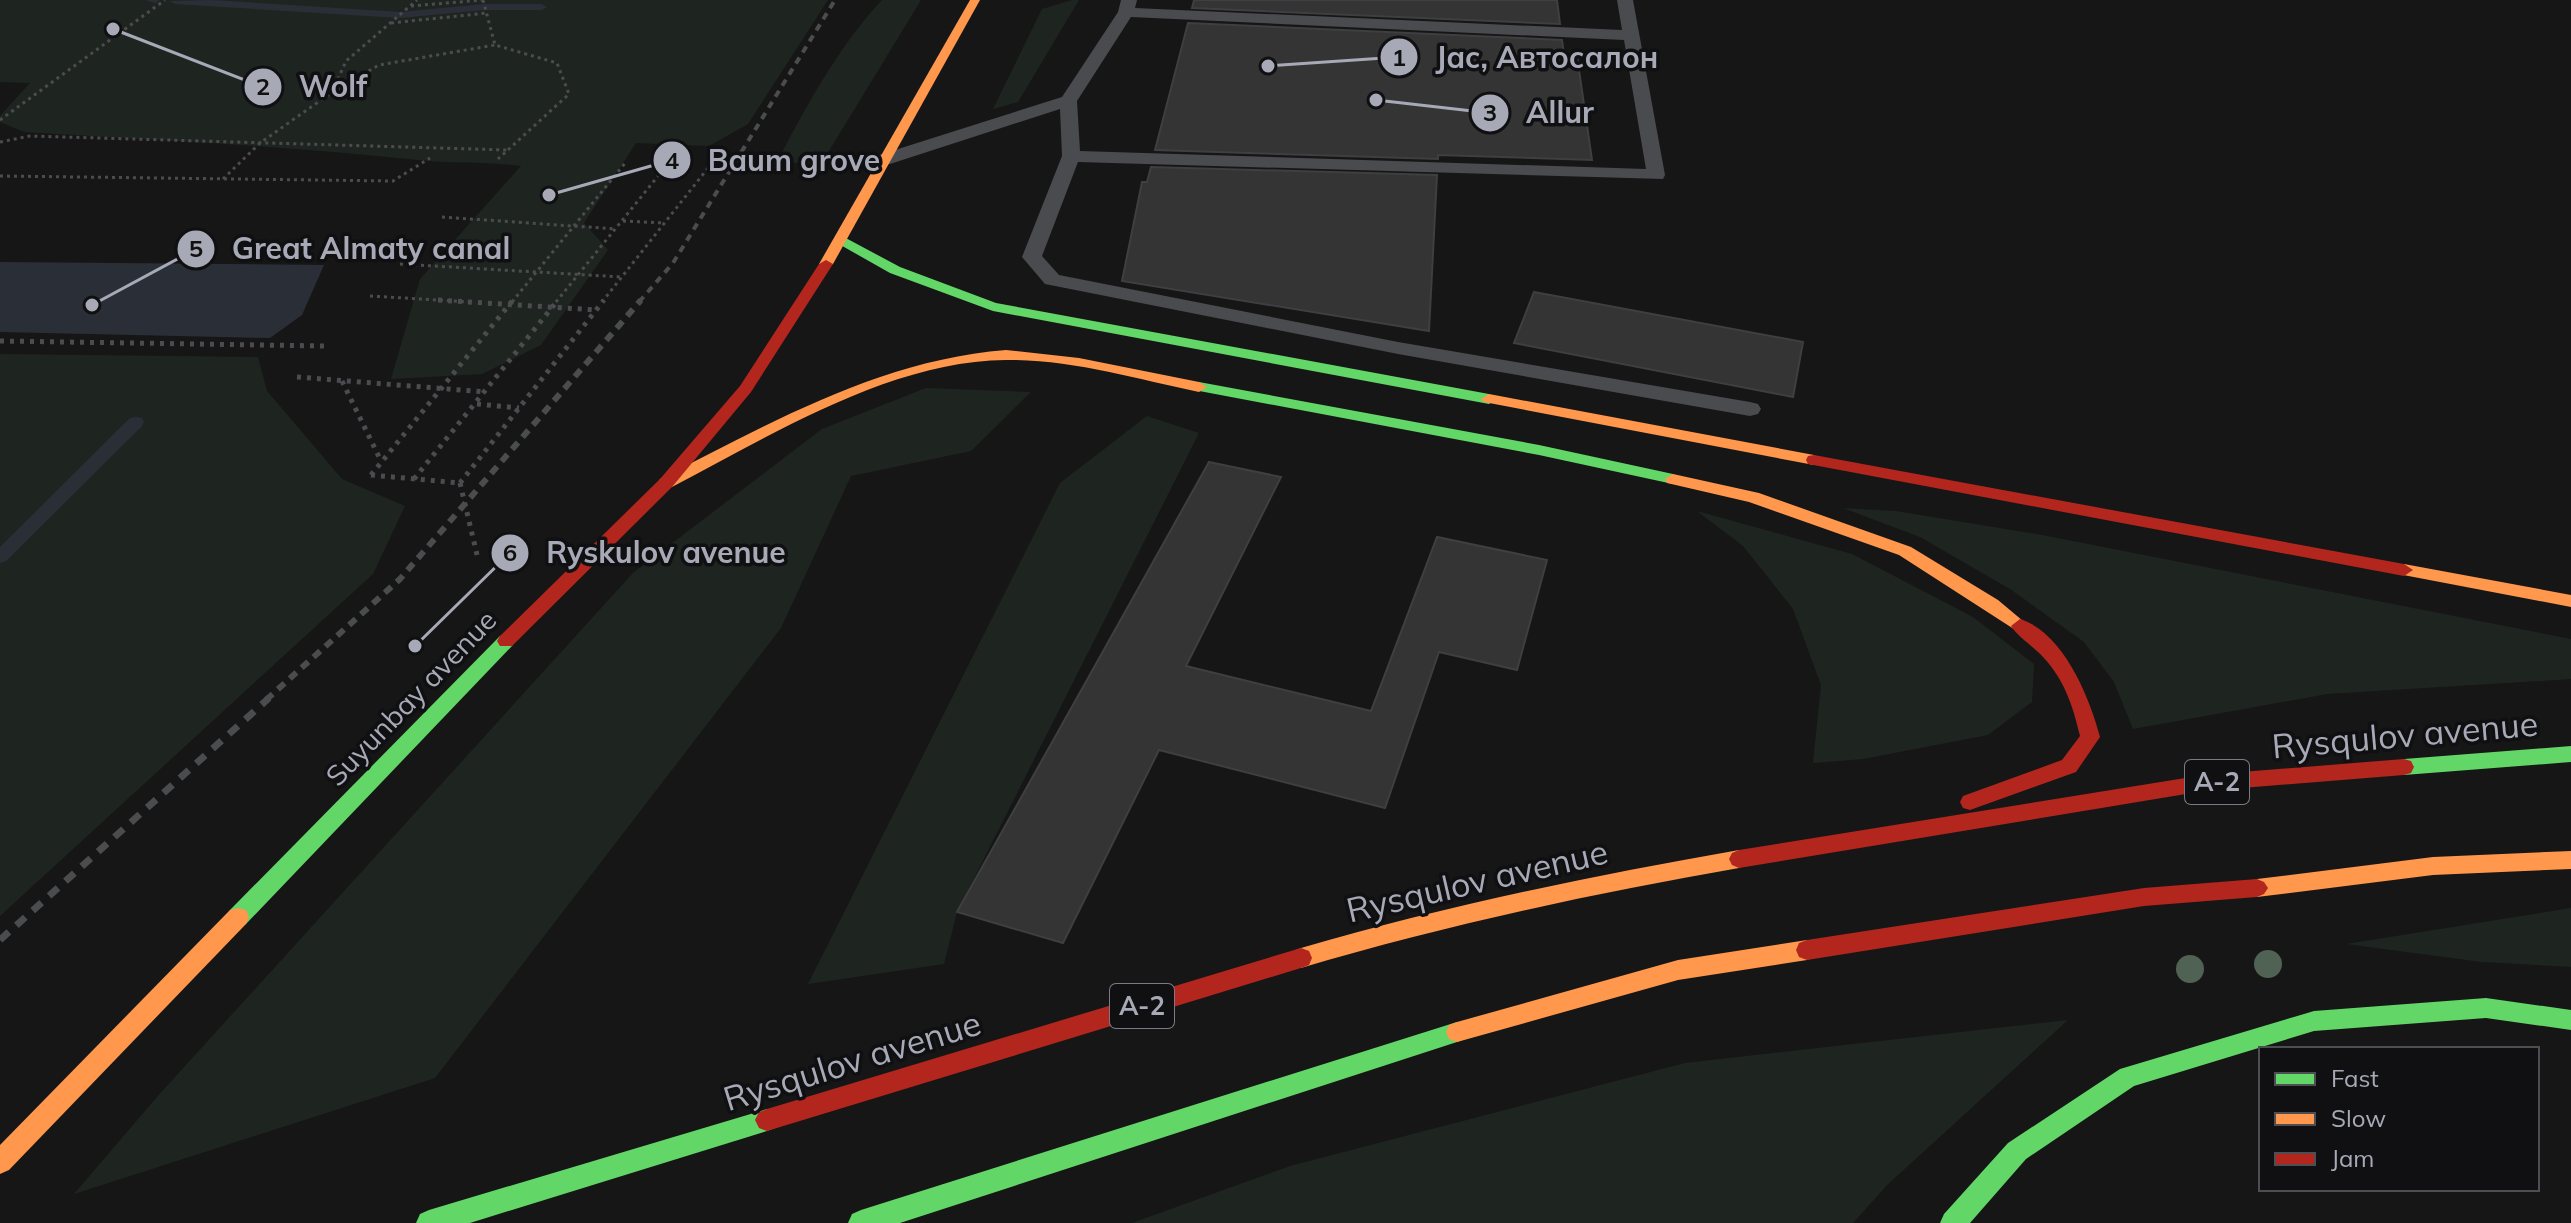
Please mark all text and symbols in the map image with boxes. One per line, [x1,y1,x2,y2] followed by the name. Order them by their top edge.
[1379,30,1674,84] callout: Jac, Автосалон
[1436,38,1658,76] text: Jac, Автосалон
[1392,42,1406,72] text: 1
[243,60,383,114] callout: Wolf
[299,67,368,105] text: Wolf
[256,71,270,101] text: 2
[1470,86,1610,140] callout: Allur
[1526,93,1594,131] text: Allur
[1483,97,1497,127] text: 3
[652,133,896,187] callout: Baum grove
[708,141,880,179] text: Baum grove
[665,145,679,175] text: 4
[176,222,526,276] callout: Great Almaty canal
[232,229,510,267] text: Great Almaty canal
[189,233,203,263] text: 5
[490,526,802,580] callout: Ryskulov avenue
[546,533,786,571] text: Ryskulov avenue
[503,537,517,567] text: 6
[318,602,503,793] street label: Suyunbay avenue
[2270,701,2540,768] street label: Rysqulov avenue
[2185,760,2249,804] road number: A-2
[1342,830,1612,931] street label: Rysqulov avenue
[1110,984,1174,1028] road number: A-2
[718,1001,986,1120] street label: Rysqulov avenue
[2259,1047,2539,1191] legend
[2331,1063,2379,1093] text: Fast
[2331,1103,2386,1133] text: Slow
[2331,1143,2374,1173] text: Jam

